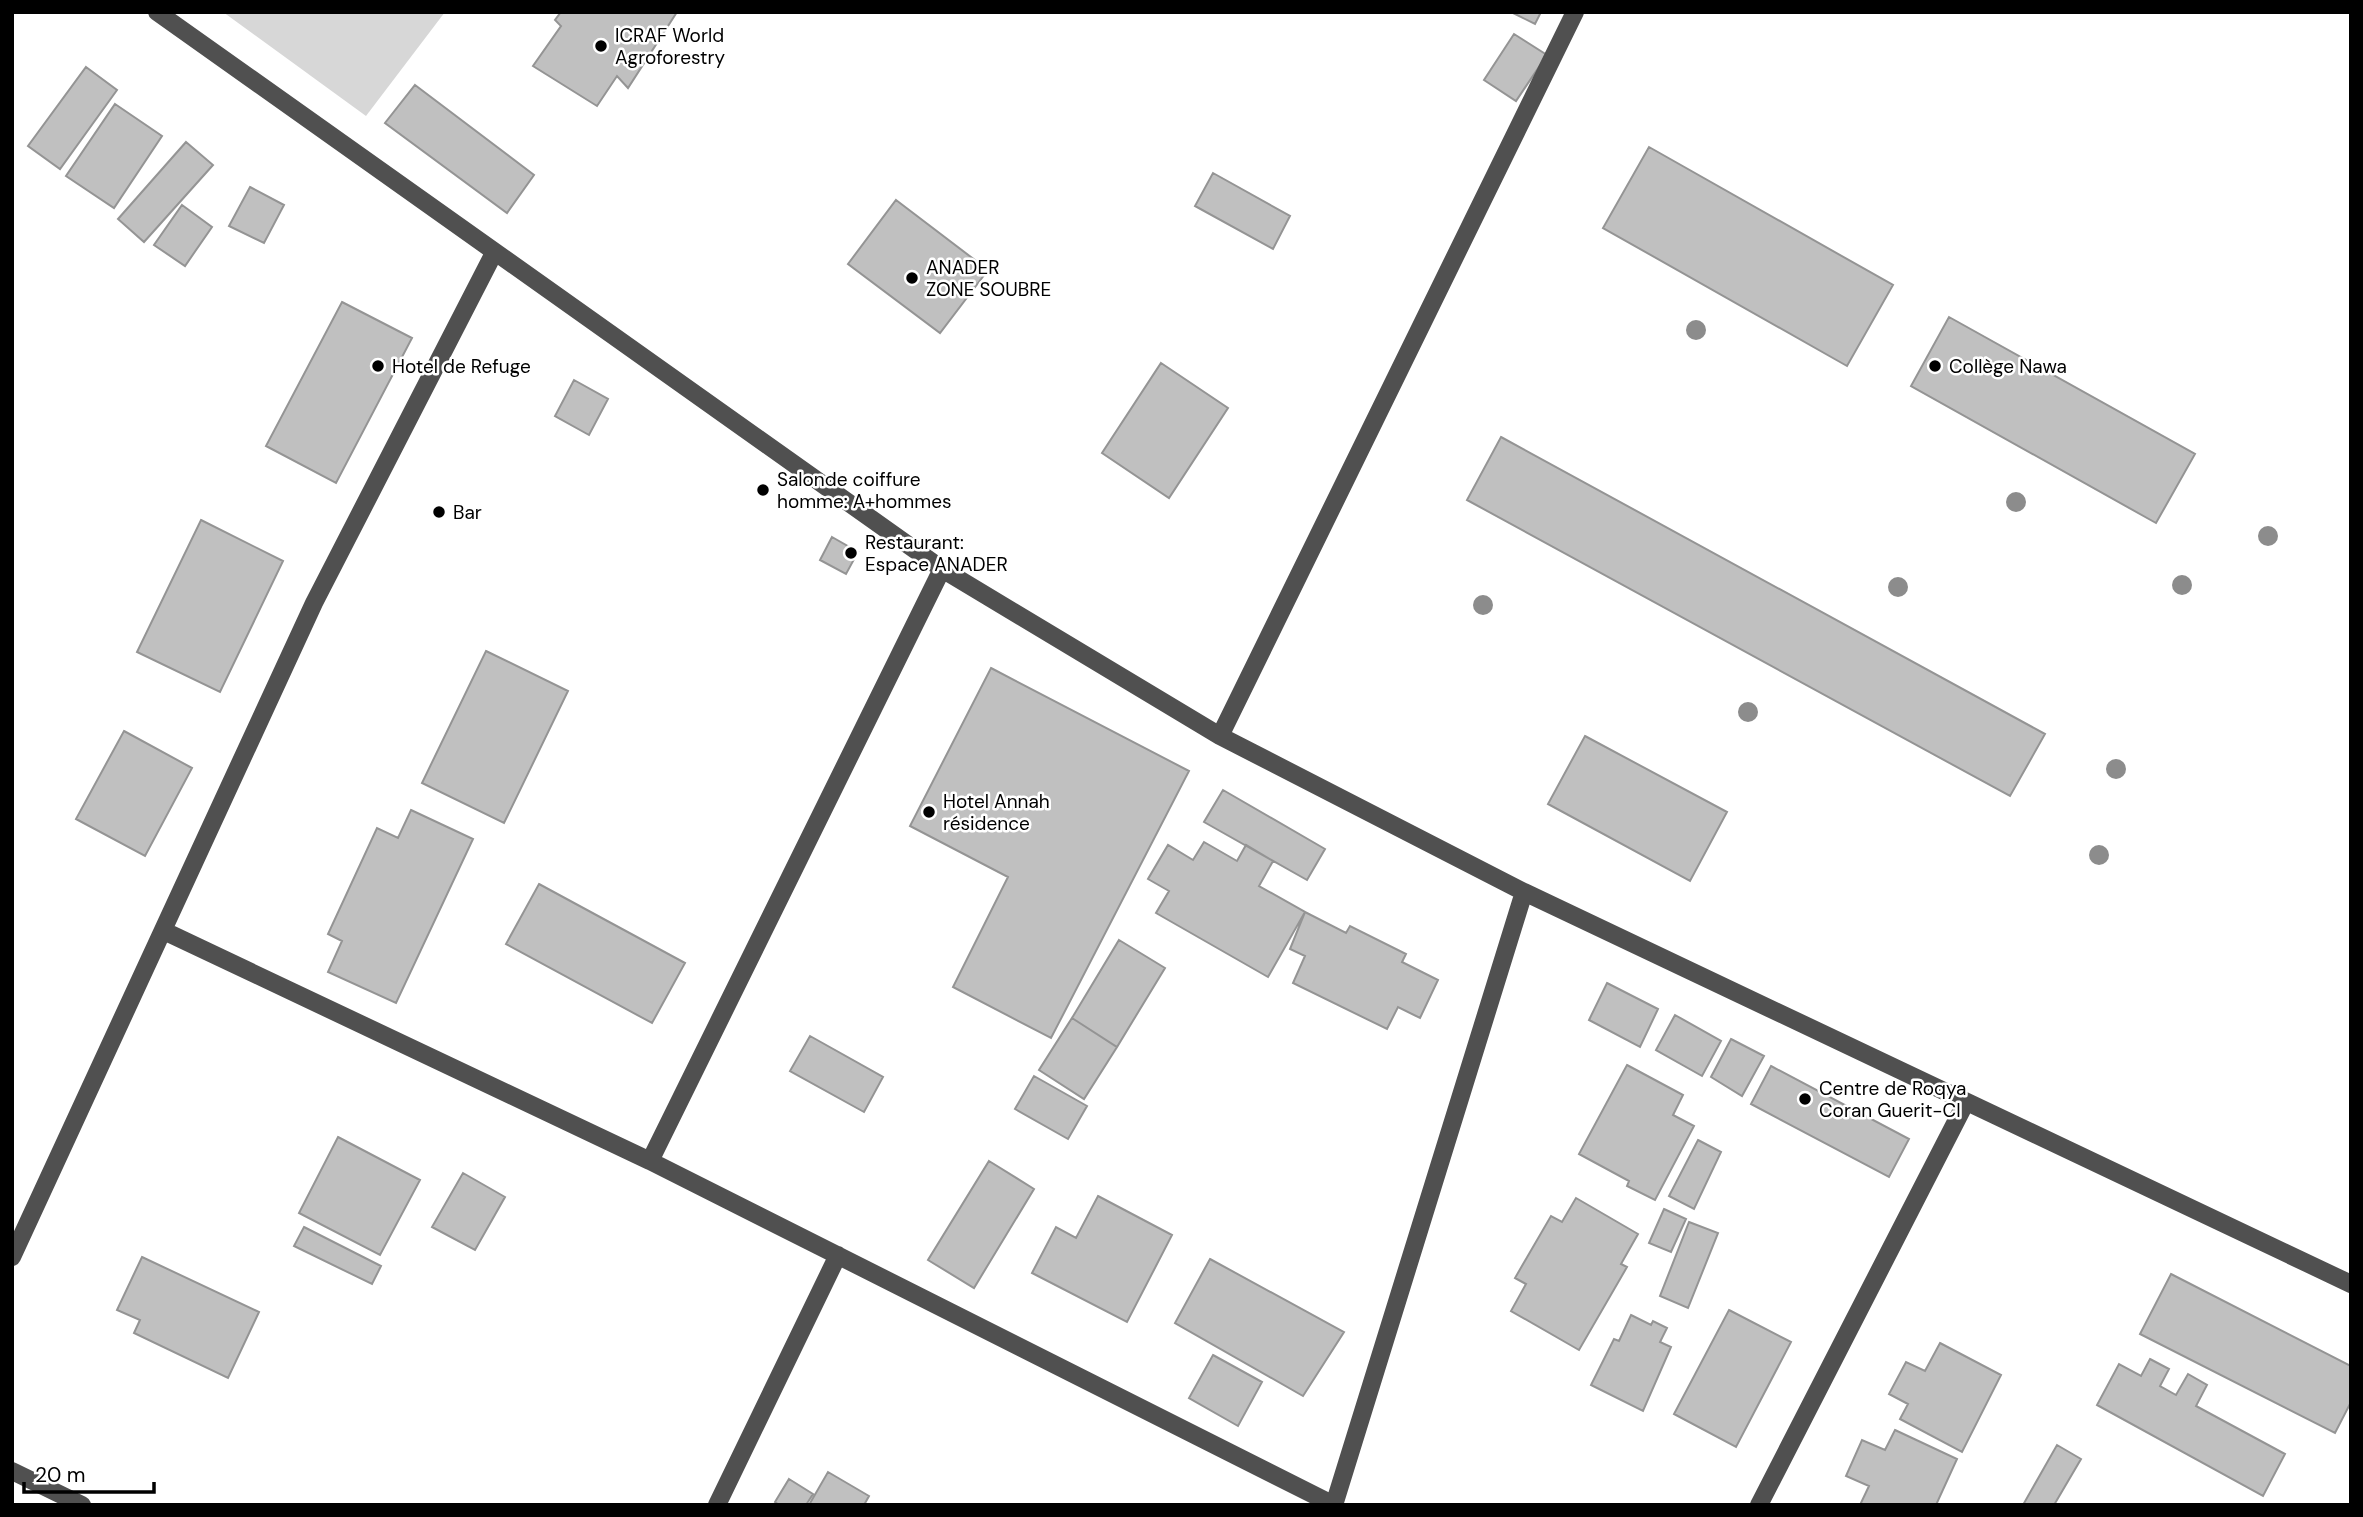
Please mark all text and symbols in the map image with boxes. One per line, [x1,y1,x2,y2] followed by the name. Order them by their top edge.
[615,23,726,70] place label: ICRAF World Agroforestry
[593,38,609,54] marker: ICRAF World Agroforestry
[926,255,1051,302] place label: ANADER ZONE SOUBRE
[904,270,920,286] marker: ANADER ZONE SOUBRE
[392,354,531,379] place label: Hotel de Refuge
[1949,354,2067,379] place label: Collège Nawa
[370,358,386,374] marker: Hotel de Refuge
[1927,358,1943,374] marker: Collège Nawa
[777,467,951,514] place label: Salonde coiffure homme: A+hommes
[755,482,771,498] marker: Salonde coiffure homme: A+hommes
[453,500,482,525] place label: Bar
[431,504,447,520] marker: Bar
[865,530,1008,577] place label: Restaurant: Espace ANADER
[843,545,859,561] marker: Restaurant: Espace ANADER
[943,789,1050,836] place label: Hotel Annah résidence
[921,804,937,820] marker: Hotel Annah résidence
[1819,1076,1966,1123] place label: Centre de Roqya Coran Guerit-CI
[1797,1091,1813,1107] marker: Centre de Roqya Coran Guerit-CI
[24,1450,154,1494] scale bar
[35,1461,86,1489] text: 20 m

